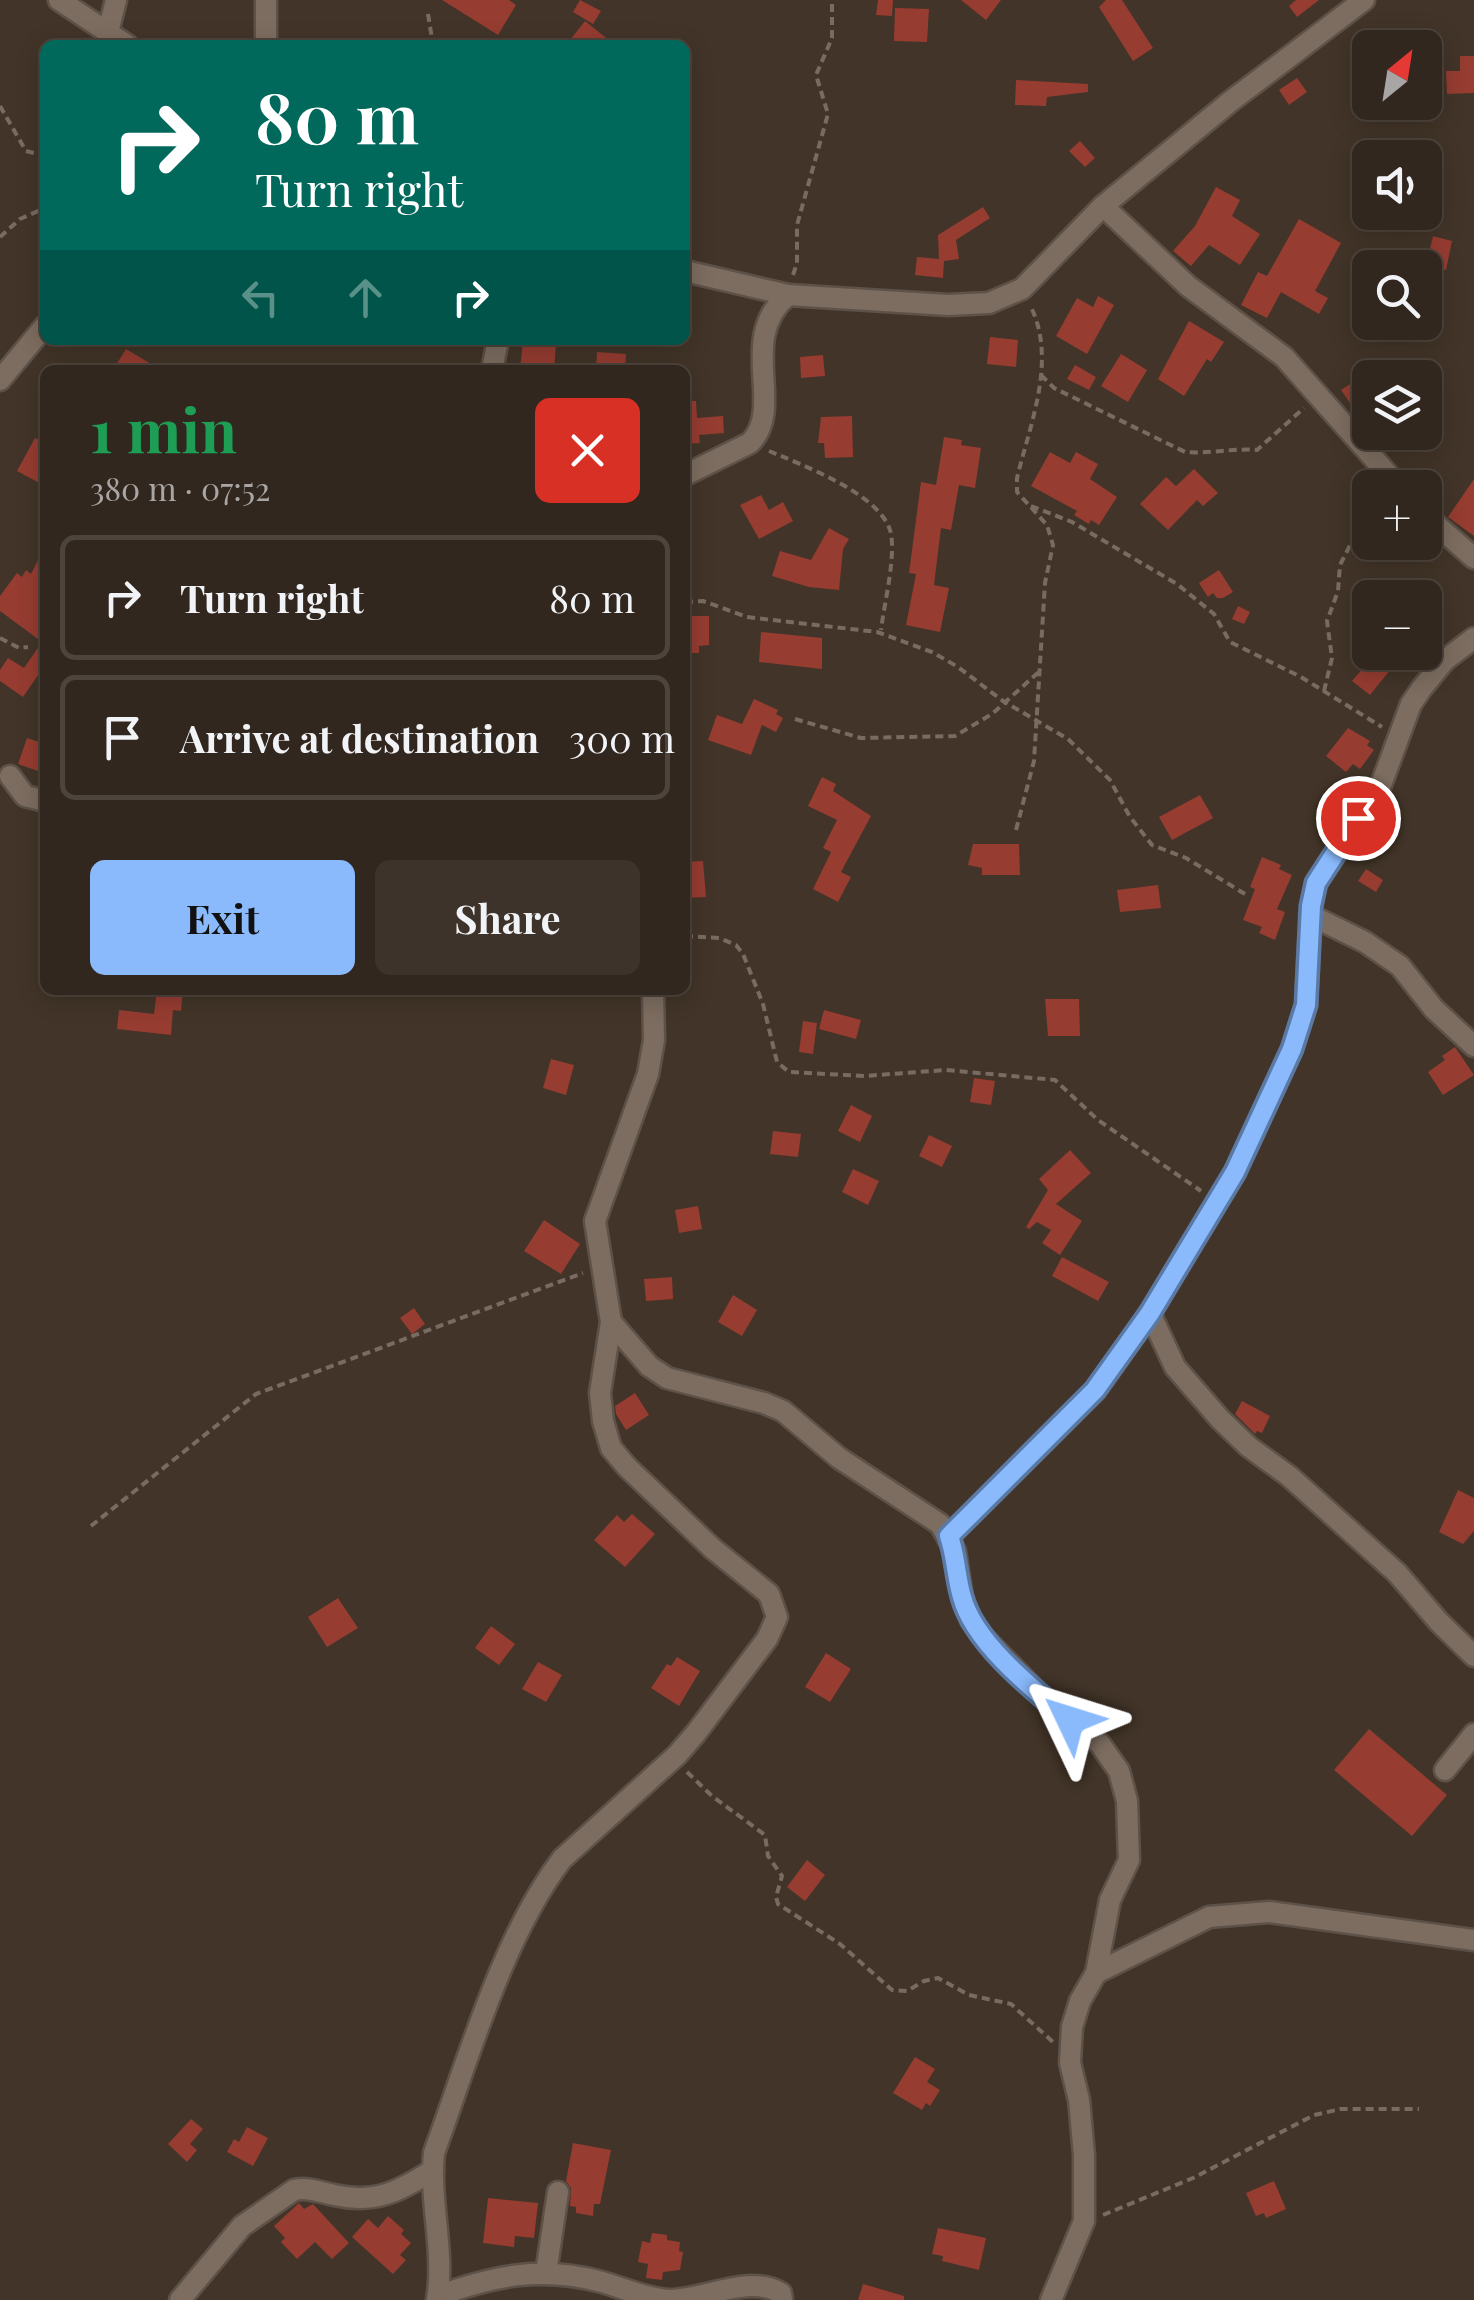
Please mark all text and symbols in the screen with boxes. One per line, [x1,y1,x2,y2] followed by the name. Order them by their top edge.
[1352,30,1442,120] north arrow
[1352,30,1442,670] map controls
[255,68,419,162] text: 80 m
[90,80,220,210] icon: right
[1352,140,1442,230] button: sound
[255,158,463,218] text: Turn right
[1352,250,1442,340] button: search
[233,270,288,325] icon: left
[338,270,393,325] icon: ahead
[443,270,498,325] icon: right
[1352,360,1442,450] button: layers
[90,388,237,468] text: 1 min
[535,398,640,503] button: close
[90,466,270,509] text: 380 m · 07:52
[1352,470,1442,560] button: +
[95,570,150,625] icon: right
[180,572,364,623] text: Turn right
[549,572,635,623] text: 80 m
[1352,580,1442,670] button: −
[95,710,150,765] icon: arrive
[180,712,539,763] text: Arrive at destination
[569,712,675,763] text: 300 m
[1316,776,1401,861] pin
[1331,791,1386,846] icon: arrive
[90,860,355,975] button: Exit
[375,860,640,975] button: Share
[1018,1668,1122,1772] position arrow

